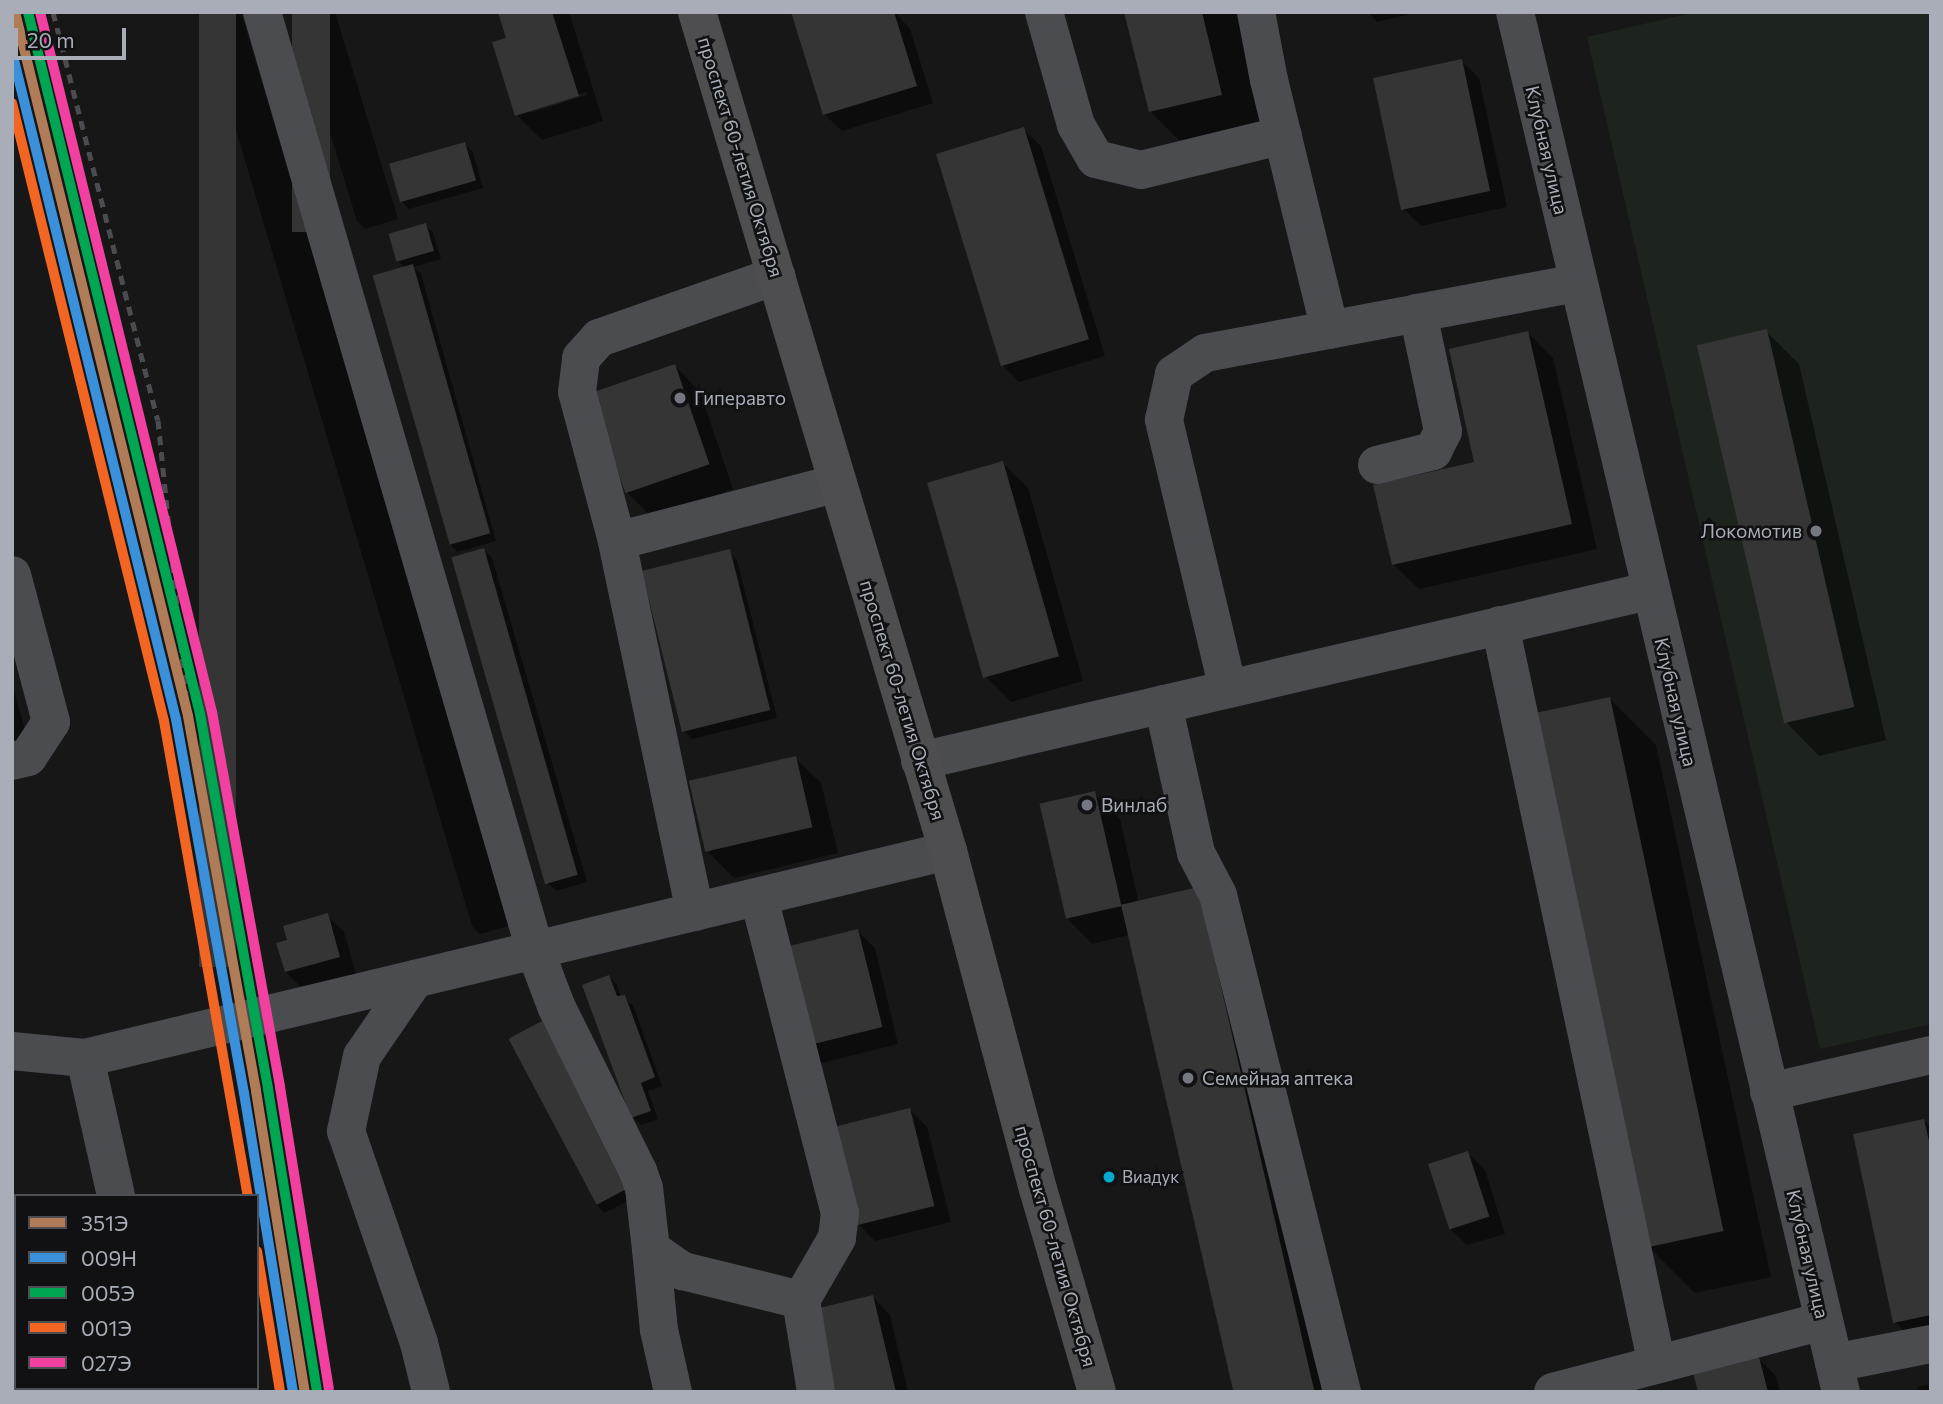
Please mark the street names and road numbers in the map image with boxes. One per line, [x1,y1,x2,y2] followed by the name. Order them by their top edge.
[694,34,788,280] street label: проспект 60-летия Октября
[1521,83,1573,217] street label: Клубная улица
[856,577,950,823] street label: проспект 60-летия Октября
[1650,635,1702,769] street label: Клубная улица
[1011,1123,1101,1369] street label: проспект 60-летия Октября
[1782,1187,1834,1321] street label: Клубная улица

